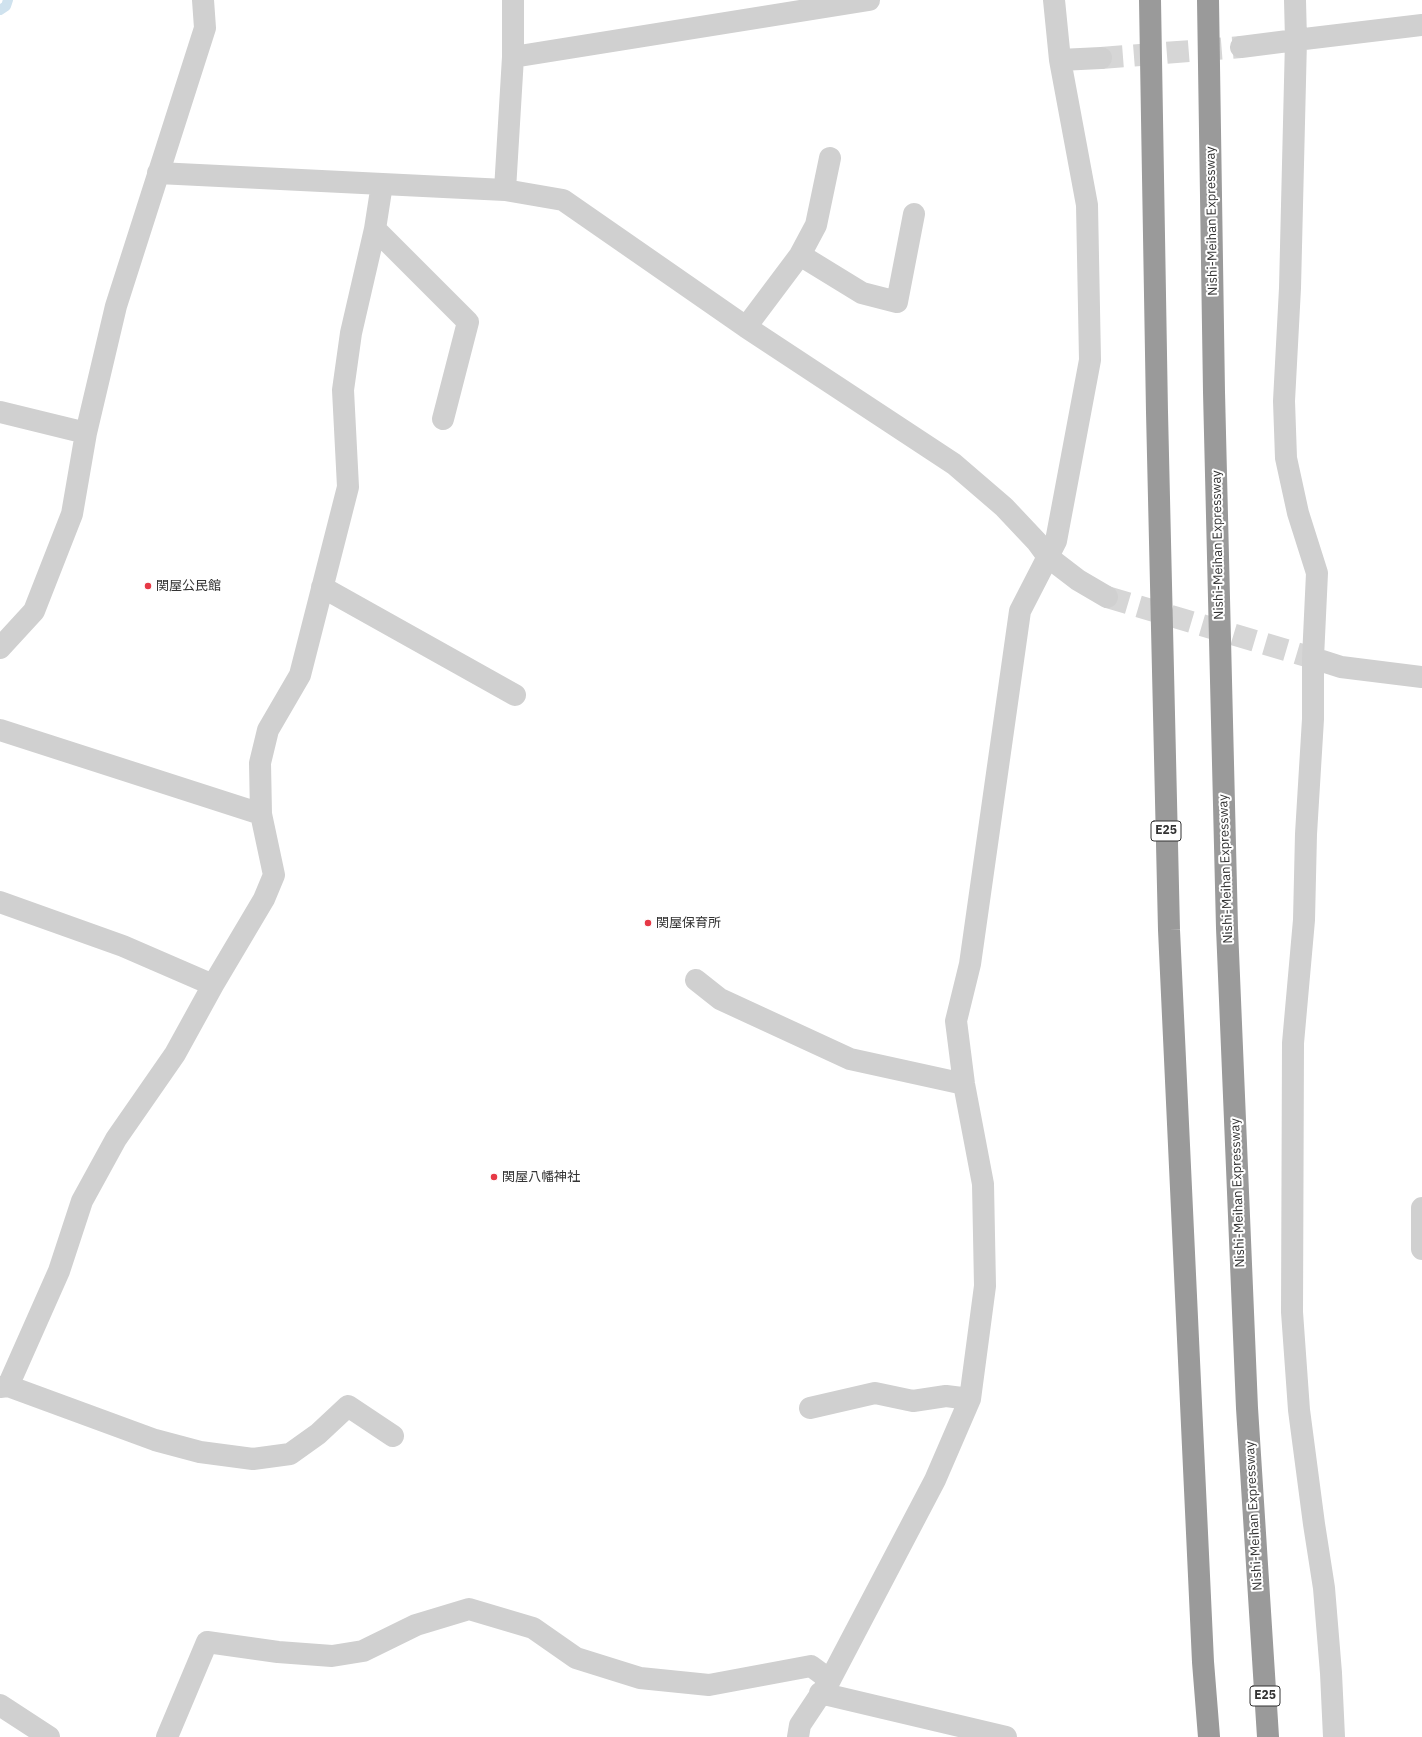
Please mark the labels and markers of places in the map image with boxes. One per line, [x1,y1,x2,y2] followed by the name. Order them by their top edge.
[156,578,221,594] place label: 関屋公民館
[143,581,153,591] marker: 関屋公民館
[656,915,721,931] place label: 関屋保育所
[643,918,653,928] marker: 関屋保育所
[502,1169,580,1185] place label: 関屋八幡神社
[489,1172,499,1182] marker: 関屋八幡神社

